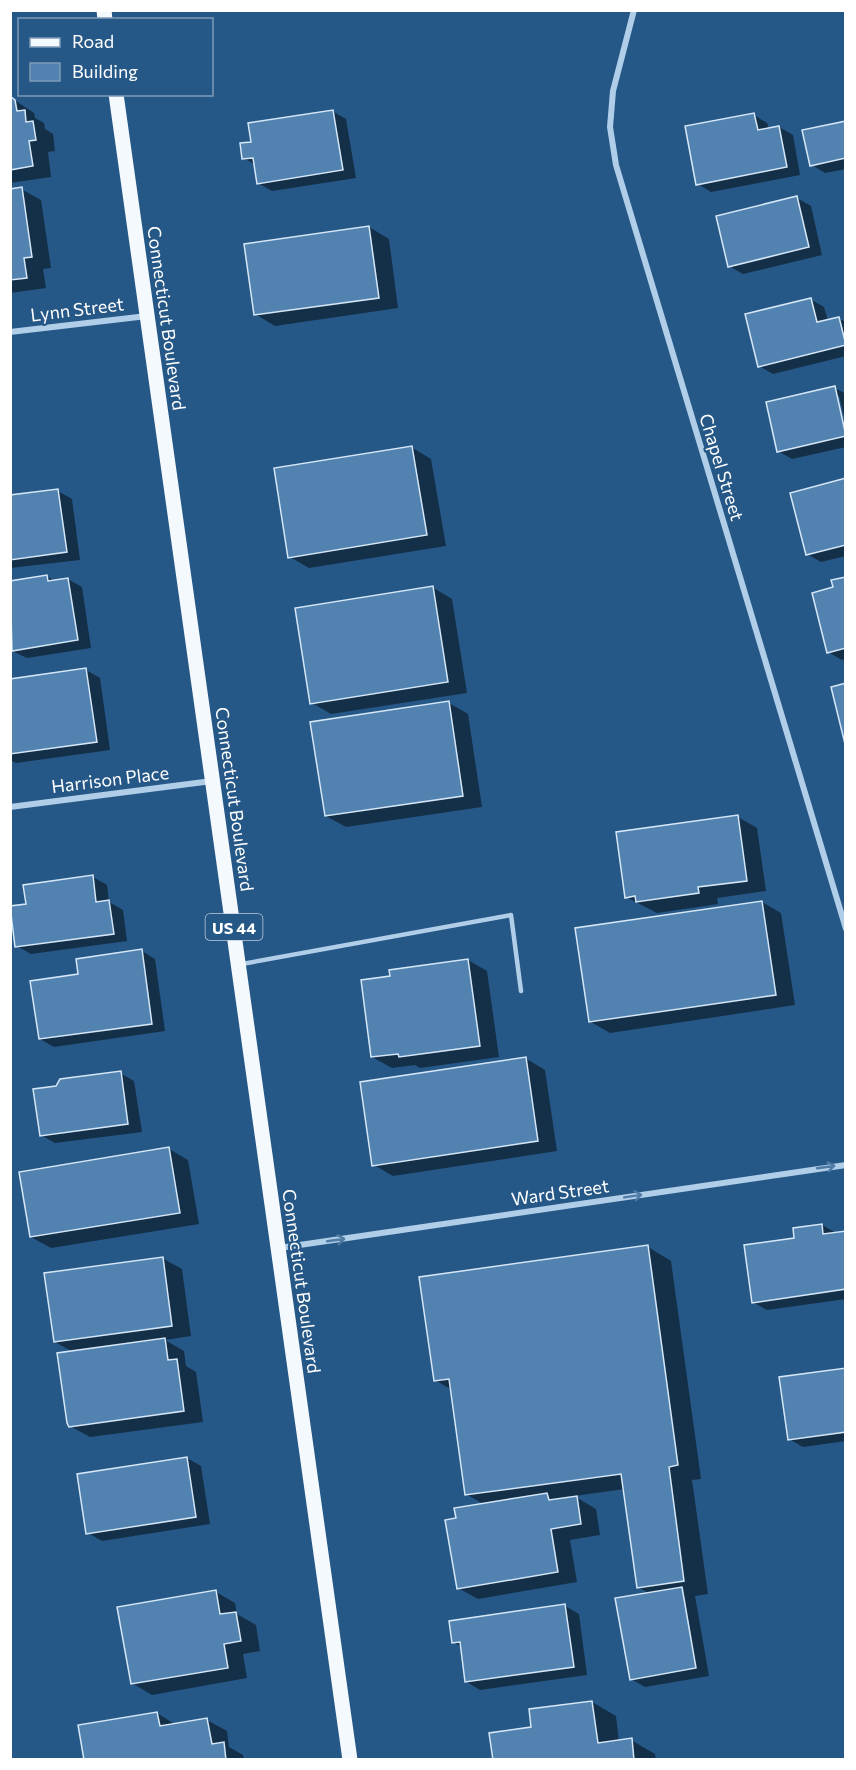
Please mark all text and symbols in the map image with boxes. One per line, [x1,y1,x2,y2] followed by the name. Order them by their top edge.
[18,18,213,96] legend
[72,30,114,52] text: Road
[72,60,138,82] text: Building
[143,224,191,412] street label: Connecticut Boulevard
[29,292,125,326] street label: Lynn Street
[695,411,749,523] street label: Chapel Street
[211,705,259,893] street label: Connecticut Boulevard
[50,761,170,797] street label: Harrison Place
[206,914,262,940] road number: US 44
[815,1162,835,1173] one-way arrow
[510,1174,610,1210] street label: Ward Street
[278,1187,326,1375] street label: Connecticut Boulevard
[622,1191,642,1202] one-way arrow
[326,1235,346,1246] one-way arrow

